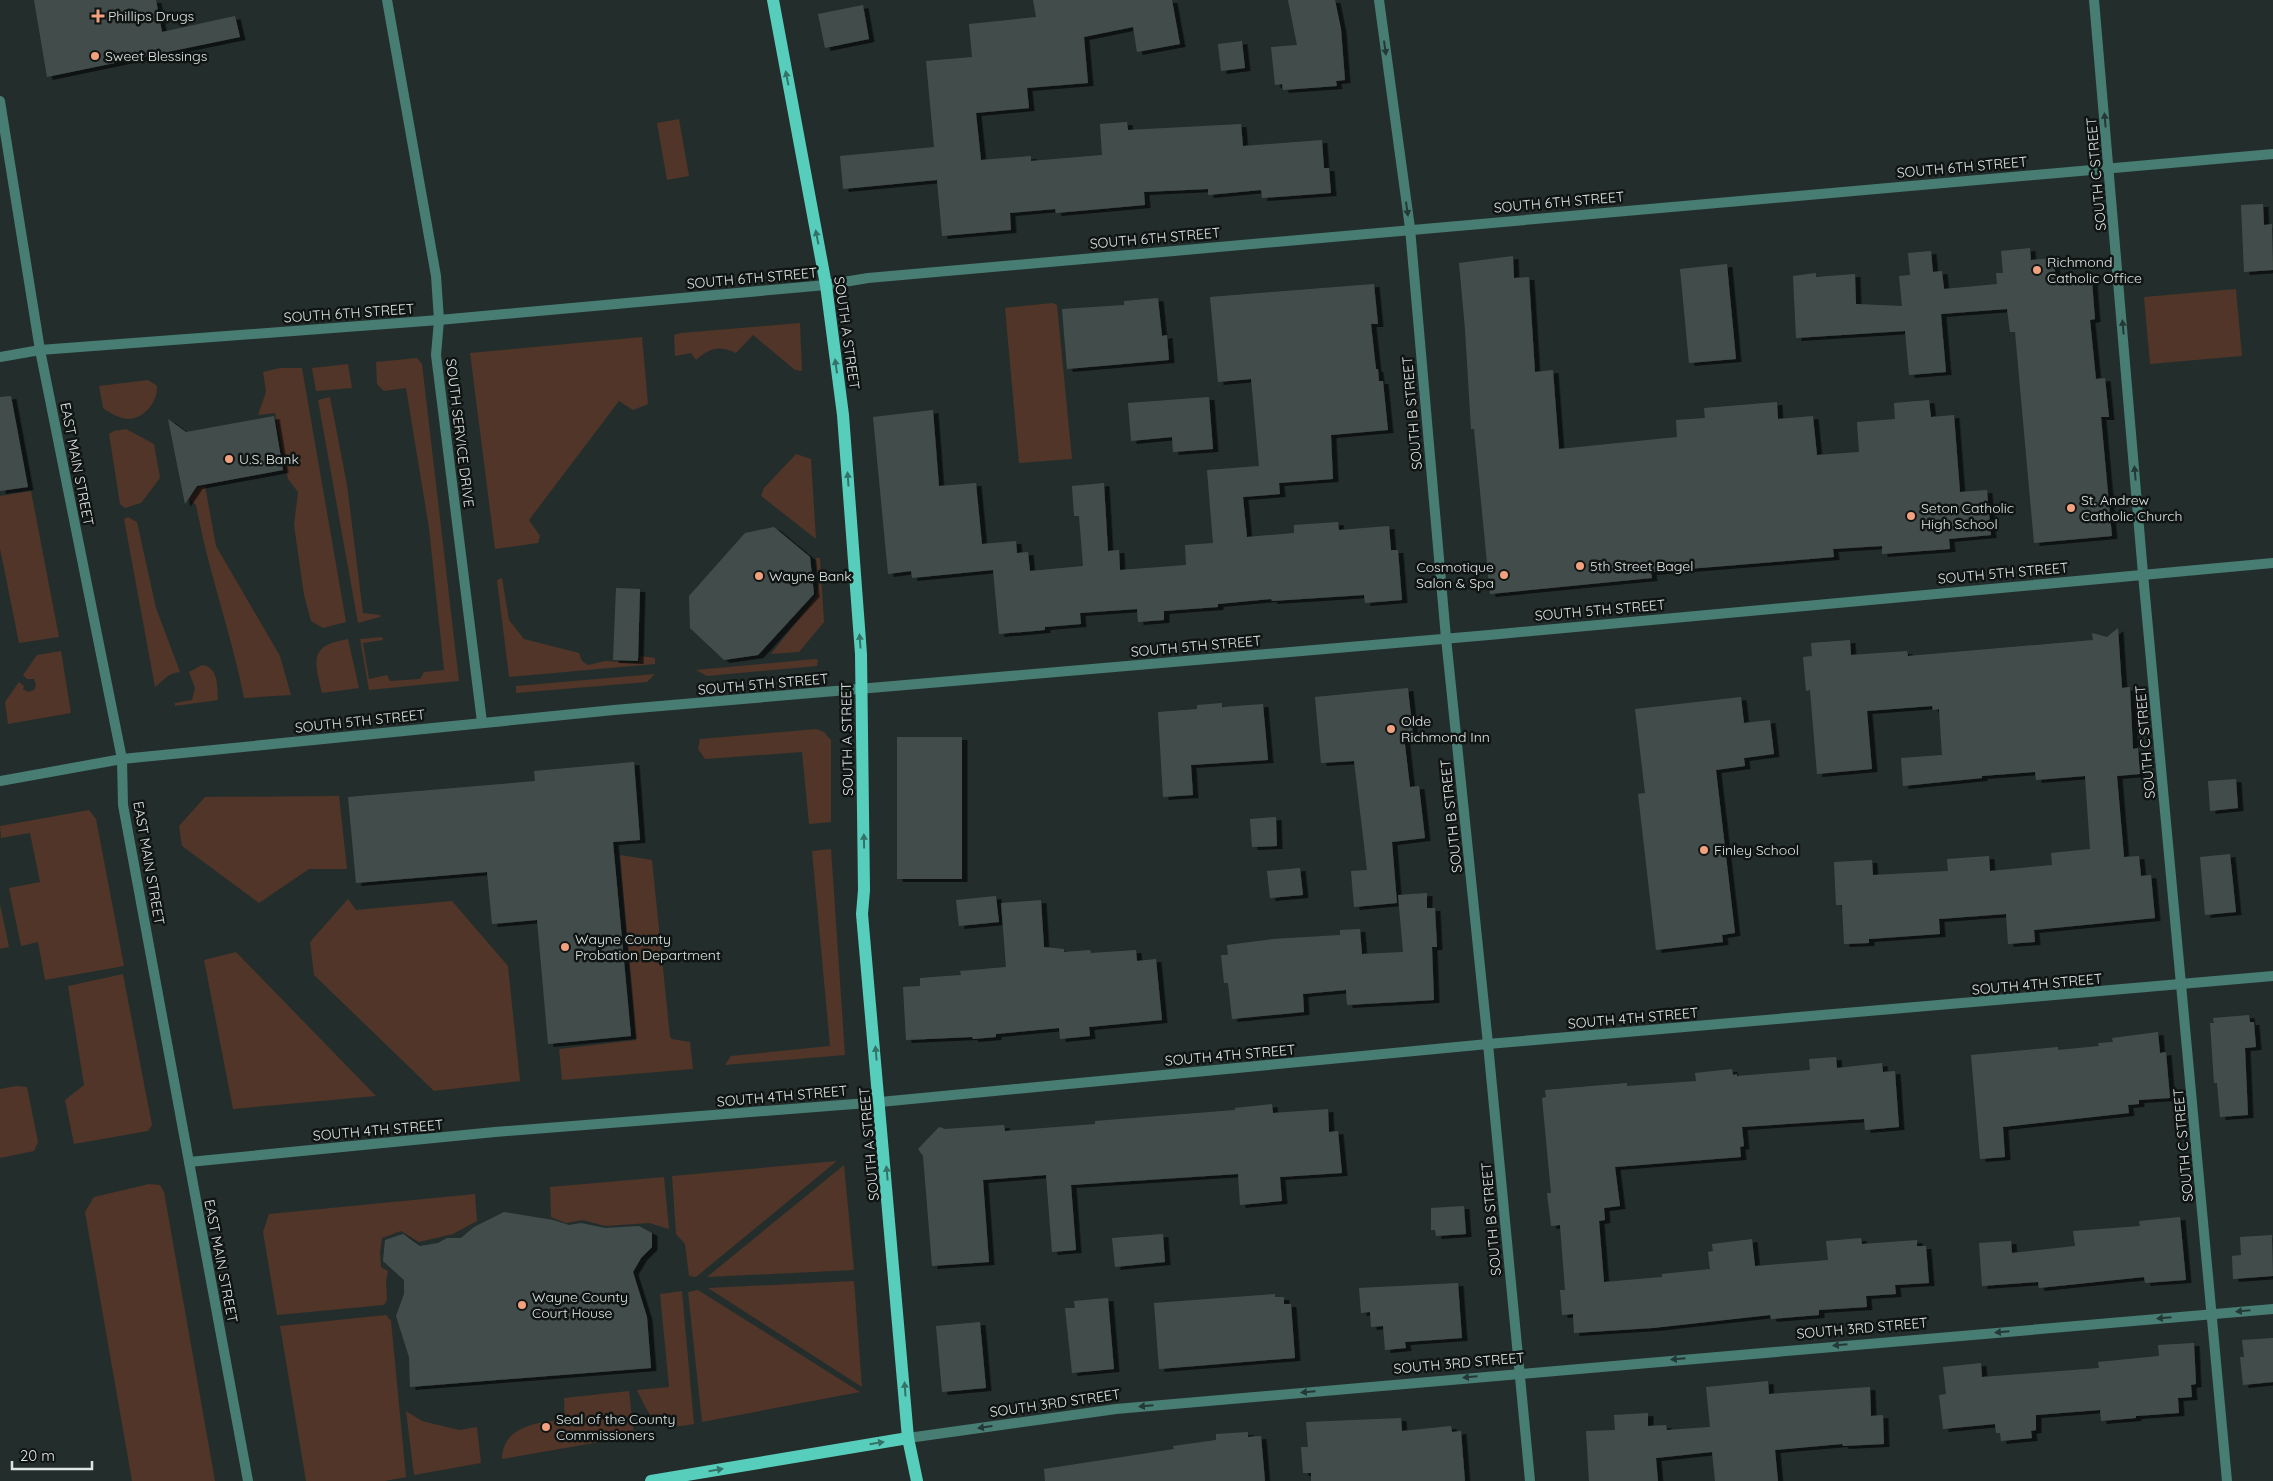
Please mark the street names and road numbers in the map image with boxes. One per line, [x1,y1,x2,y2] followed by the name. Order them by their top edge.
[2082,116,2110,232] street label: SOUTH C STREET
[1896,152,2028,182] street label: SOUTH 6TH STREET
[1493,187,1625,217] street label: SOUTH 6TH STREET
[1089,223,1221,253] street label: SOUTH 6TH STREET
[686,263,818,293] street label: SOUTH 6TH STREET
[830,275,864,391] street label: SOUTH A STREET
[283,299,415,327] street label: SOUTH 6TH STREET
[1398,355,1426,471] street label: SOUTH B STREET
[442,358,478,509] street label: SOUTH SERVICE DRIVE
[56,401,98,527] street label: EAST MAIN STREET
[1937,558,2069,588] street label: SOUTH 5TH STREET
[1534,595,1666,625] street label: SOUTH 5TH STREET
[1130,631,1262,661] street label: SOUTH 5TH STREET
[697,669,829,699] street label: SOUTH 5TH STREET
[837,682,857,796] street label: SOUTH A STREET
[2131,684,2159,800] street label: SOUTH C STREET
[294,705,426,737] street label: SOUTH 5TH STREET
[1436,758,1466,874] street label: SOUTH B STREET
[129,800,169,926] street label: EAST MAIN STREET
[1971,969,2103,999] street label: SOUTH 4TH STREET
[1567,1003,1699,1033] street label: SOUTH 4TH STREET
[1164,1040,1296,1070] street label: SOUTH 4TH STREET
[716,1081,848,1111] street label: SOUTH 4TH STREET
[855,1086,883,1202] street label: SOUTH A STREET
[2169,1087,2197,1203] street label: SOUTH C STREET
[312,1115,444,1145] street label: SOUTH 4TH STREET
[1477,1161,1505,1277] street label: SOUTH B STREET
[200,1198,242,1324] street label: EAST MAIN STREET
[1796,1313,1928,1343] street label: SOUTH 3RD STREET
[1393,1348,1525,1378] street label: SOUTH 3RD STREET
[989,1385,1121,1421] street label: SOUTH 3RD STREET

